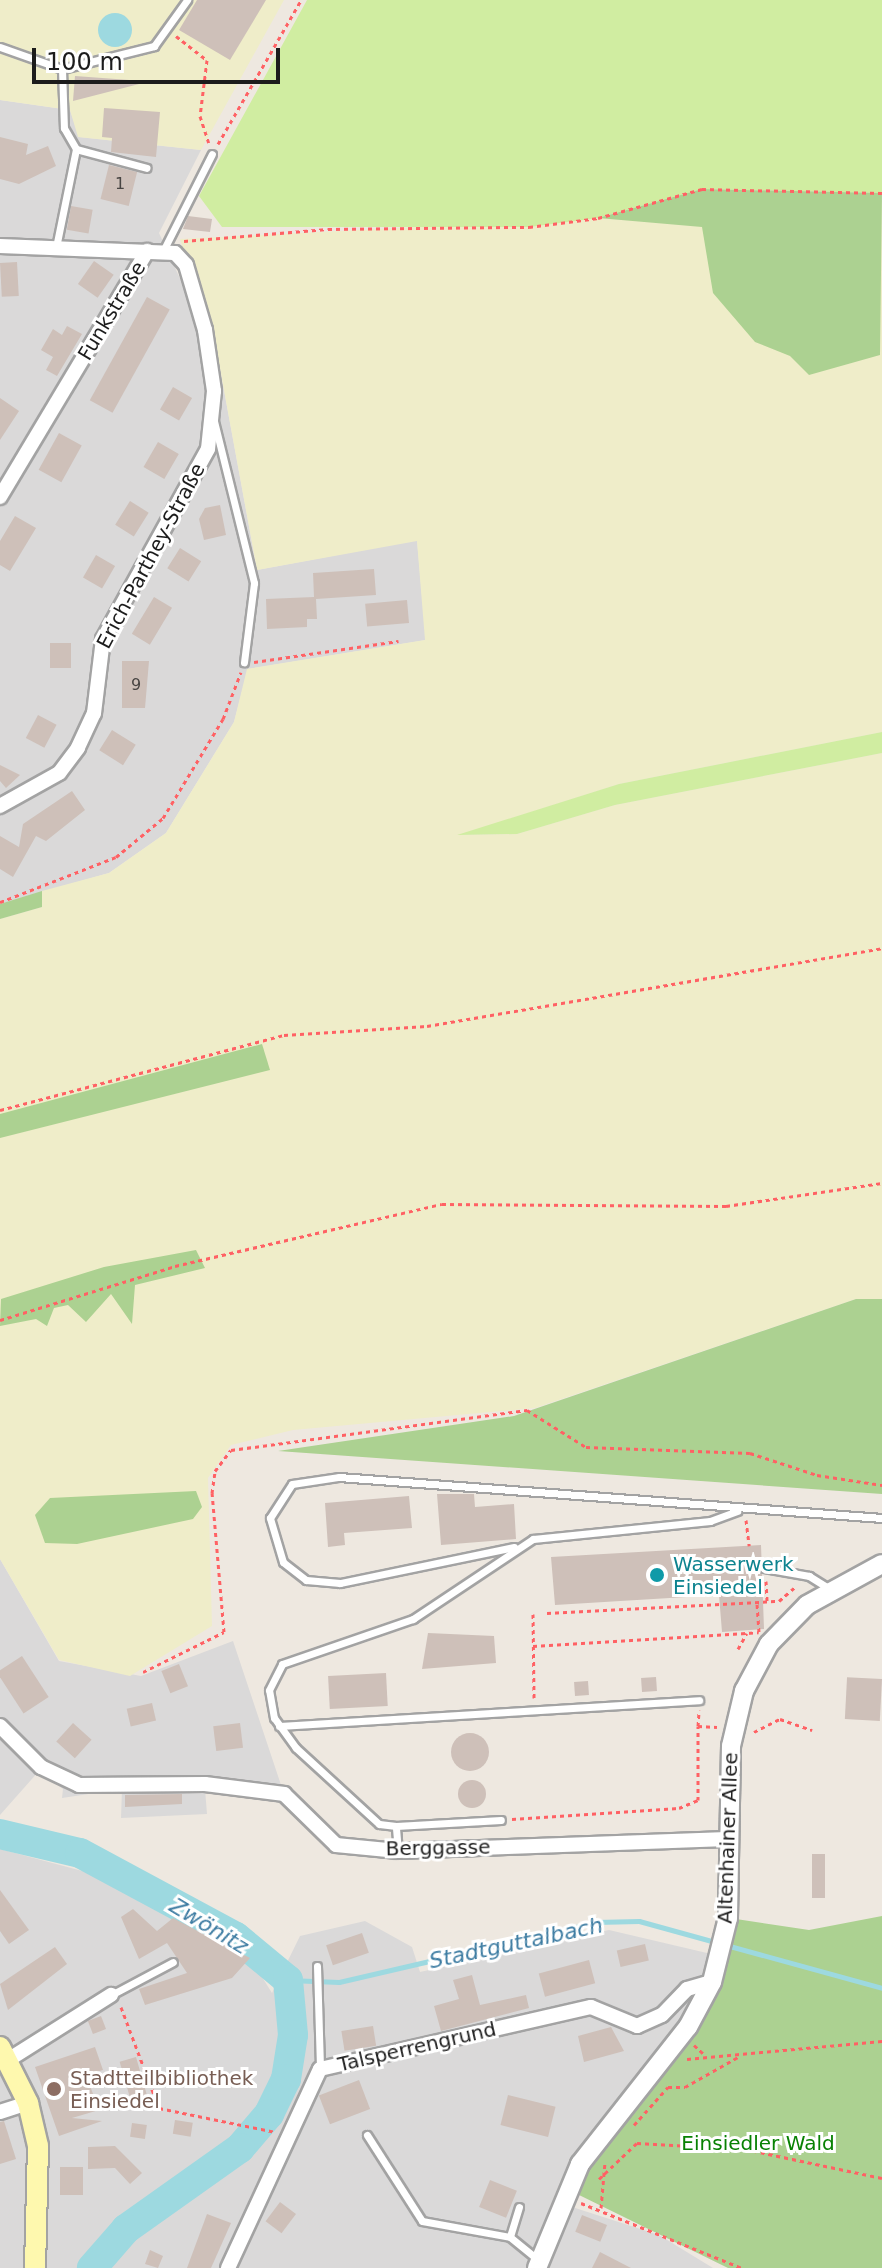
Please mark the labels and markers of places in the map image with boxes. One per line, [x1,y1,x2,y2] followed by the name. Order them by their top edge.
[673,1552,794,1599] place label: Wasserwerk Einsiedel
[648,1566,666,1584] marker: Wasserwerk Einsiedel
[70,2066,253,2113] place label: Stadtteilbibliothek Einsiedel
[45,2080,63,2098] marker: Stadtteilbibliothek Einsiedel

